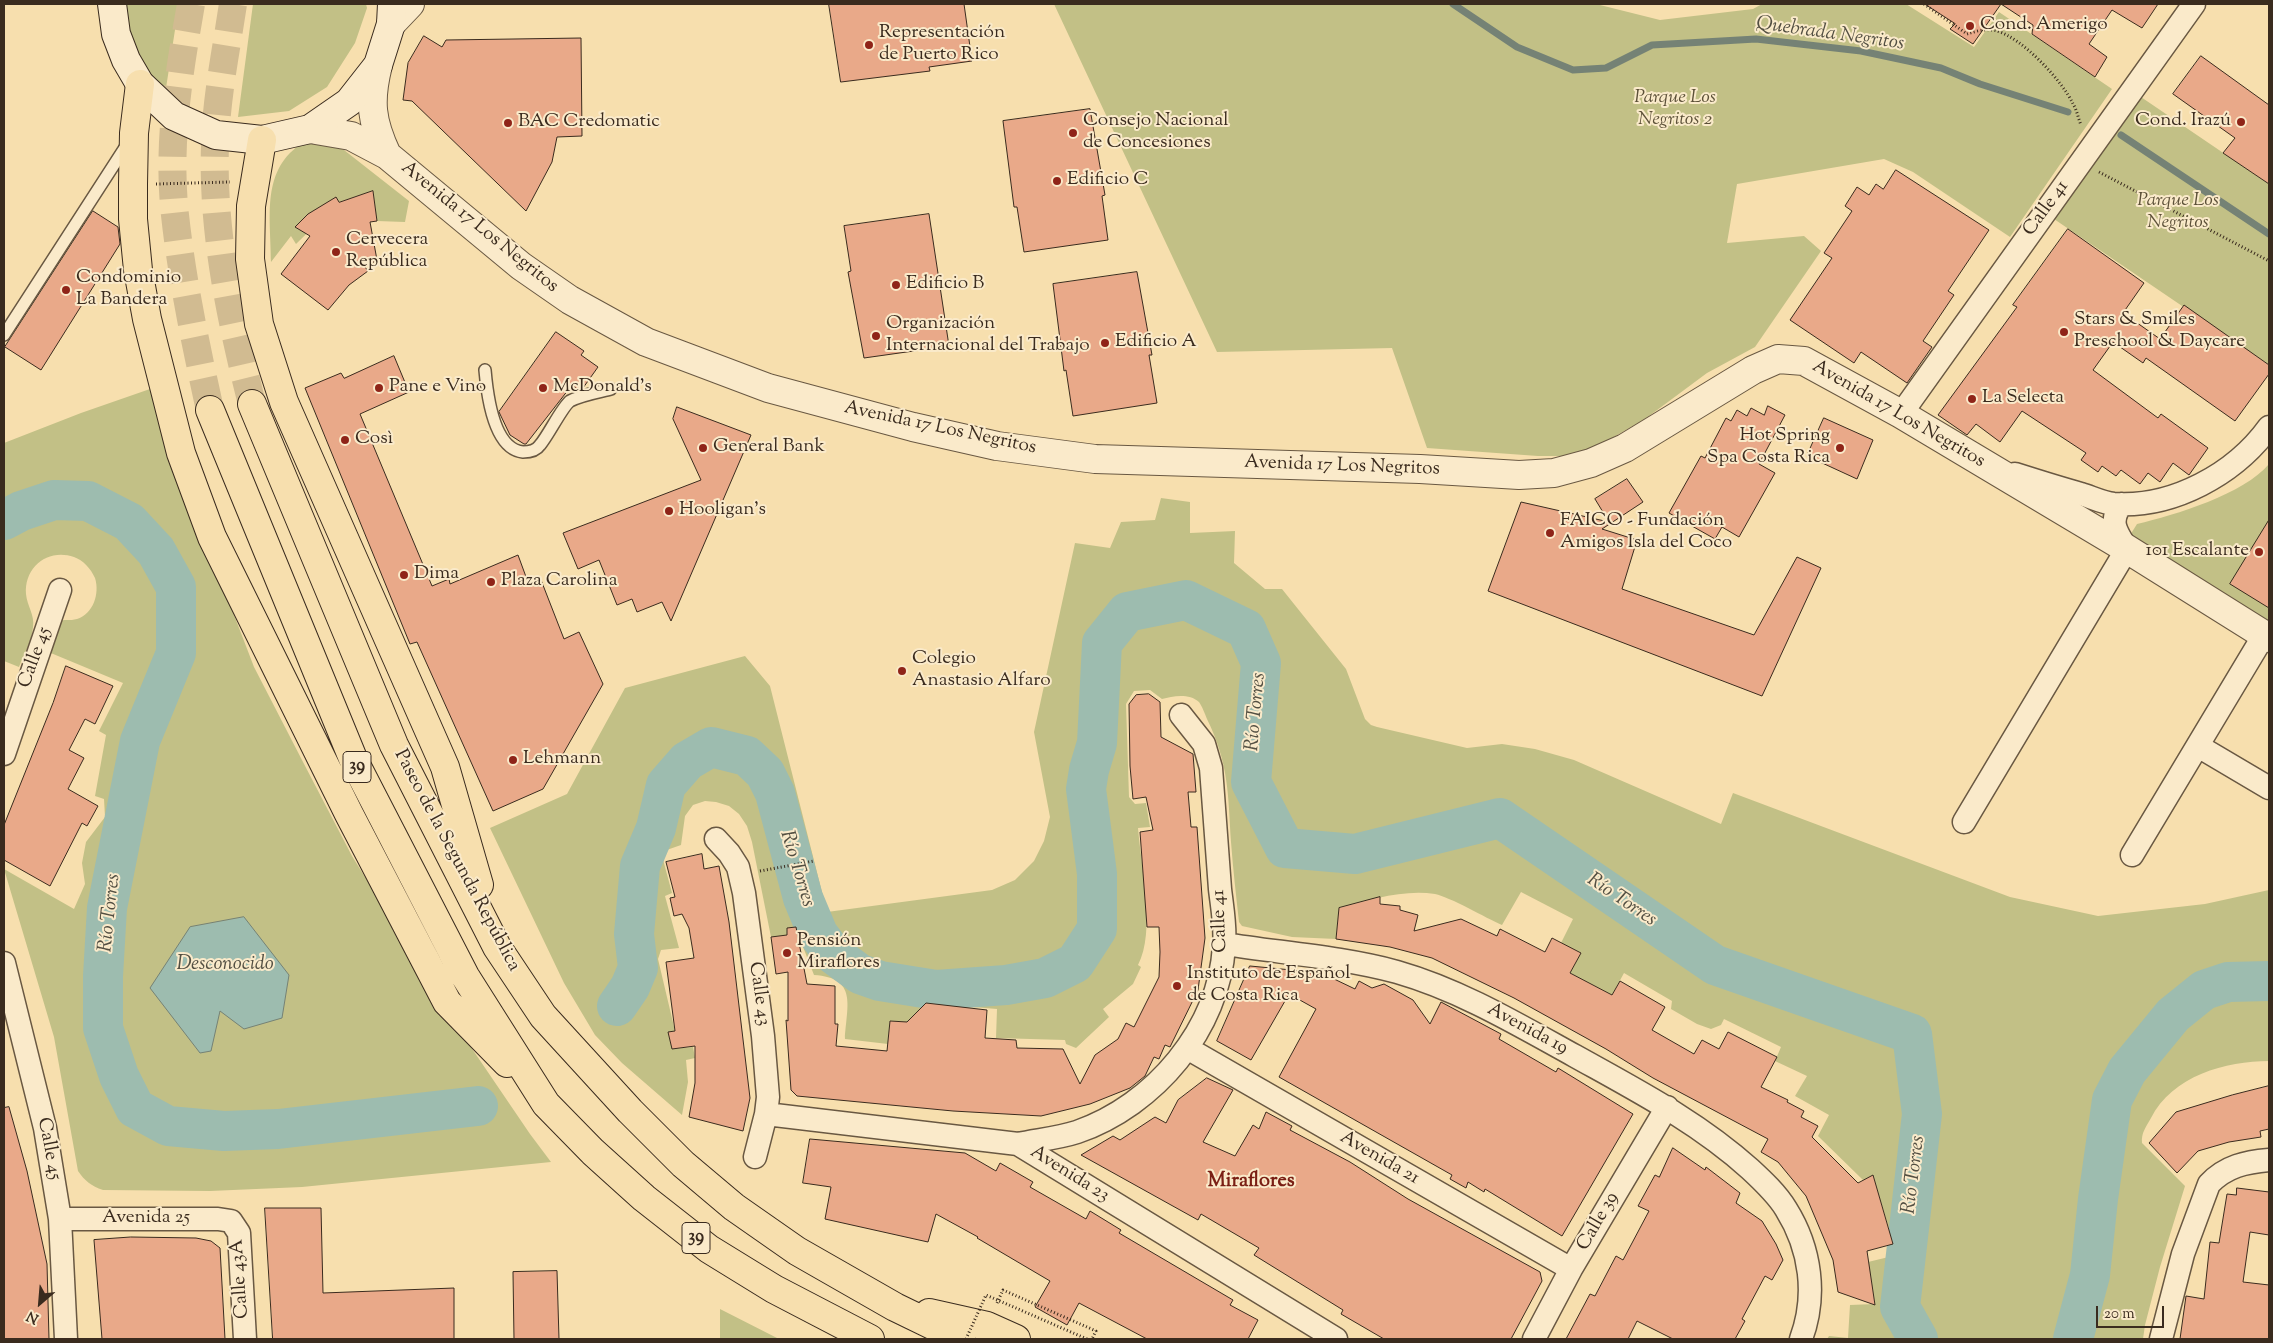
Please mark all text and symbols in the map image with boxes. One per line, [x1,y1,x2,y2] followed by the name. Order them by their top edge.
[1755,13,1905,57] water label: Quebrada Negritos
[1980,15,2108,37] place label: Cond. Amerigo
[1964,20,1976,32] marker: Cond. Amerigo
[879,23,1005,67] place label: Representación de Puerto Rico
[863,39,875,51] marker: Representación de Puerto Rico
[1634,88,1716,132] park label: Parque Los Negritos 2
[1083,111,1228,155] place label: Consejo Nacional de Concesiones
[2135,111,2231,133] place label: Cond. Irazú
[518,112,660,134] place label: BAC Credomatic
[2235,116,2247,128] marker: Cond. Irazú
[502,117,514,129] marker: BAC Credomatic
[1067,127,1079,139] marker: Consejo Nacional de Concesiones
[396,157,562,299] street label: Avenida 17 Los Negritos
[1067,170,1149,192] place label: Edificio C
[1051,175,1063,187] marker: Edificio C
[2019,177,2075,241] street label: Calle 41
[2137,191,2219,235] park label: Parque Los Negritos
[346,230,428,274] place label: Cervecera República
[330,246,342,258] marker: Cervecera República
[76,268,181,312] place label: Condominio La Bandera
[906,274,984,296] place label: Edificio B
[890,279,902,291] marker: Edificio B
[60,284,72,296] marker: Condominio La Bandera
[2074,310,2245,354] place label: Stars & Smiles Preschool & Daycare
[886,314,1090,358] place label: Organización Internacional del Trabajo
[2058,326,2070,338] marker: Stars & Smiles Preschool & Daycare
[870,330,882,342] marker: Organización Internacional del Trabajo
[1115,332,1197,354] place label: Edificio A
[1099,337,1111,349] marker: Edificio A
[1807,356,1989,474] street label: Avenida 17 Los Negritos
[389,377,486,399] place label: Pane e Vino
[553,377,652,399] place label: McDonald's
[373,382,385,394] marker: Pane e Vino
[537,382,549,394] marker: McDonald's
[1982,388,2064,410] place label: La Selecta
[1966,393,1978,405] marker: La Selecta
[842,397,1038,461] street label: Avenida 17 Los Negritos
[1707,426,1830,470] place label: Hot Spring Spa Costa Rica
[355,429,393,451] place label: Così
[339,434,351,446] marker: Così
[713,437,825,459] place label: General Bank
[697,442,709,454] marker: General Bank
[1834,442,1846,454] marker: Hot Spring Spa Costa Rica
[1244,452,1440,482] street label: Avenida 17 Los Negritos
[679,500,766,522] place label: Hooligan's
[663,505,675,517] marker: Hooligan's
[1560,511,1732,555] place label: FAICO - Fundación Amigos Isla del Coco
[1544,527,1556,539] marker: FAICO - Fundación Amigos Isla del Coco
[2146,541,2249,563] place label: 101 Escalante
[2253,546,2265,558] marker: 101 Escalante
[414,564,459,586] place label: Dima
[398,569,410,581] marker: Dima
[501,571,617,593] place label: Plaza Carolina
[485,576,497,588] marker: Plaza Carolina
[14,624,58,692] street label: Calle 45
[912,649,1051,693] place label: Colegio Anastasio Alfaro
[896,665,908,677] marker: Colegio Anastasio Alfaro
[1242,672,1272,752] water label: Río Torres
[388,746,524,976] street label: Paseo de la Segunda República
[523,749,601,771] place label: Lehmann
[343,752,371,782] road number: 39
[507,754,519,766] marker: Lehmann
[773,828,819,910] water label: Río Torres
[1582,869,1660,933] water label: Río Torres
[95,873,127,953] water label: Río Torres
[1209,889,1233,953] street label: Calle 41
[797,931,880,975] place label: Pensión Miraflores
[781,947,793,959] marker: Pensión Miraflores
[176,954,274,978] water label: Desconocido
[742,961,774,1027] street label: Calle 43
[1187,964,1350,1008] place label: Instituto de Español de Costa Rica
[1171,980,1183,992] marker: Instituto de Español de Costa Rica
[1483,999,1571,1061] street label: Avenida 19
[31,1116,65,1182] street label: Calle 45
[1335,1127,1423,1191] street label: Avenida 21
[1898,1135,1932,1215] water label: Río Torres
[1025,1142,1113,1208] street label: Avenida 23
[1207,1171,1295,1195] district label: Miraflores
[1573,1189,1625,1255] street label: Calle 39
[102,1208,190,1230] street label: Avenida 25
[682,1222,710,1254] road number: 39
[227,1238,255,1320] street label: Calle 43A
[15,1278,65,1328] north arrow
[2098,1296,2166,1328] scale bar
[2104,1304,2135,1325] text: 20 m
[24,1305,43,1328] text: N

